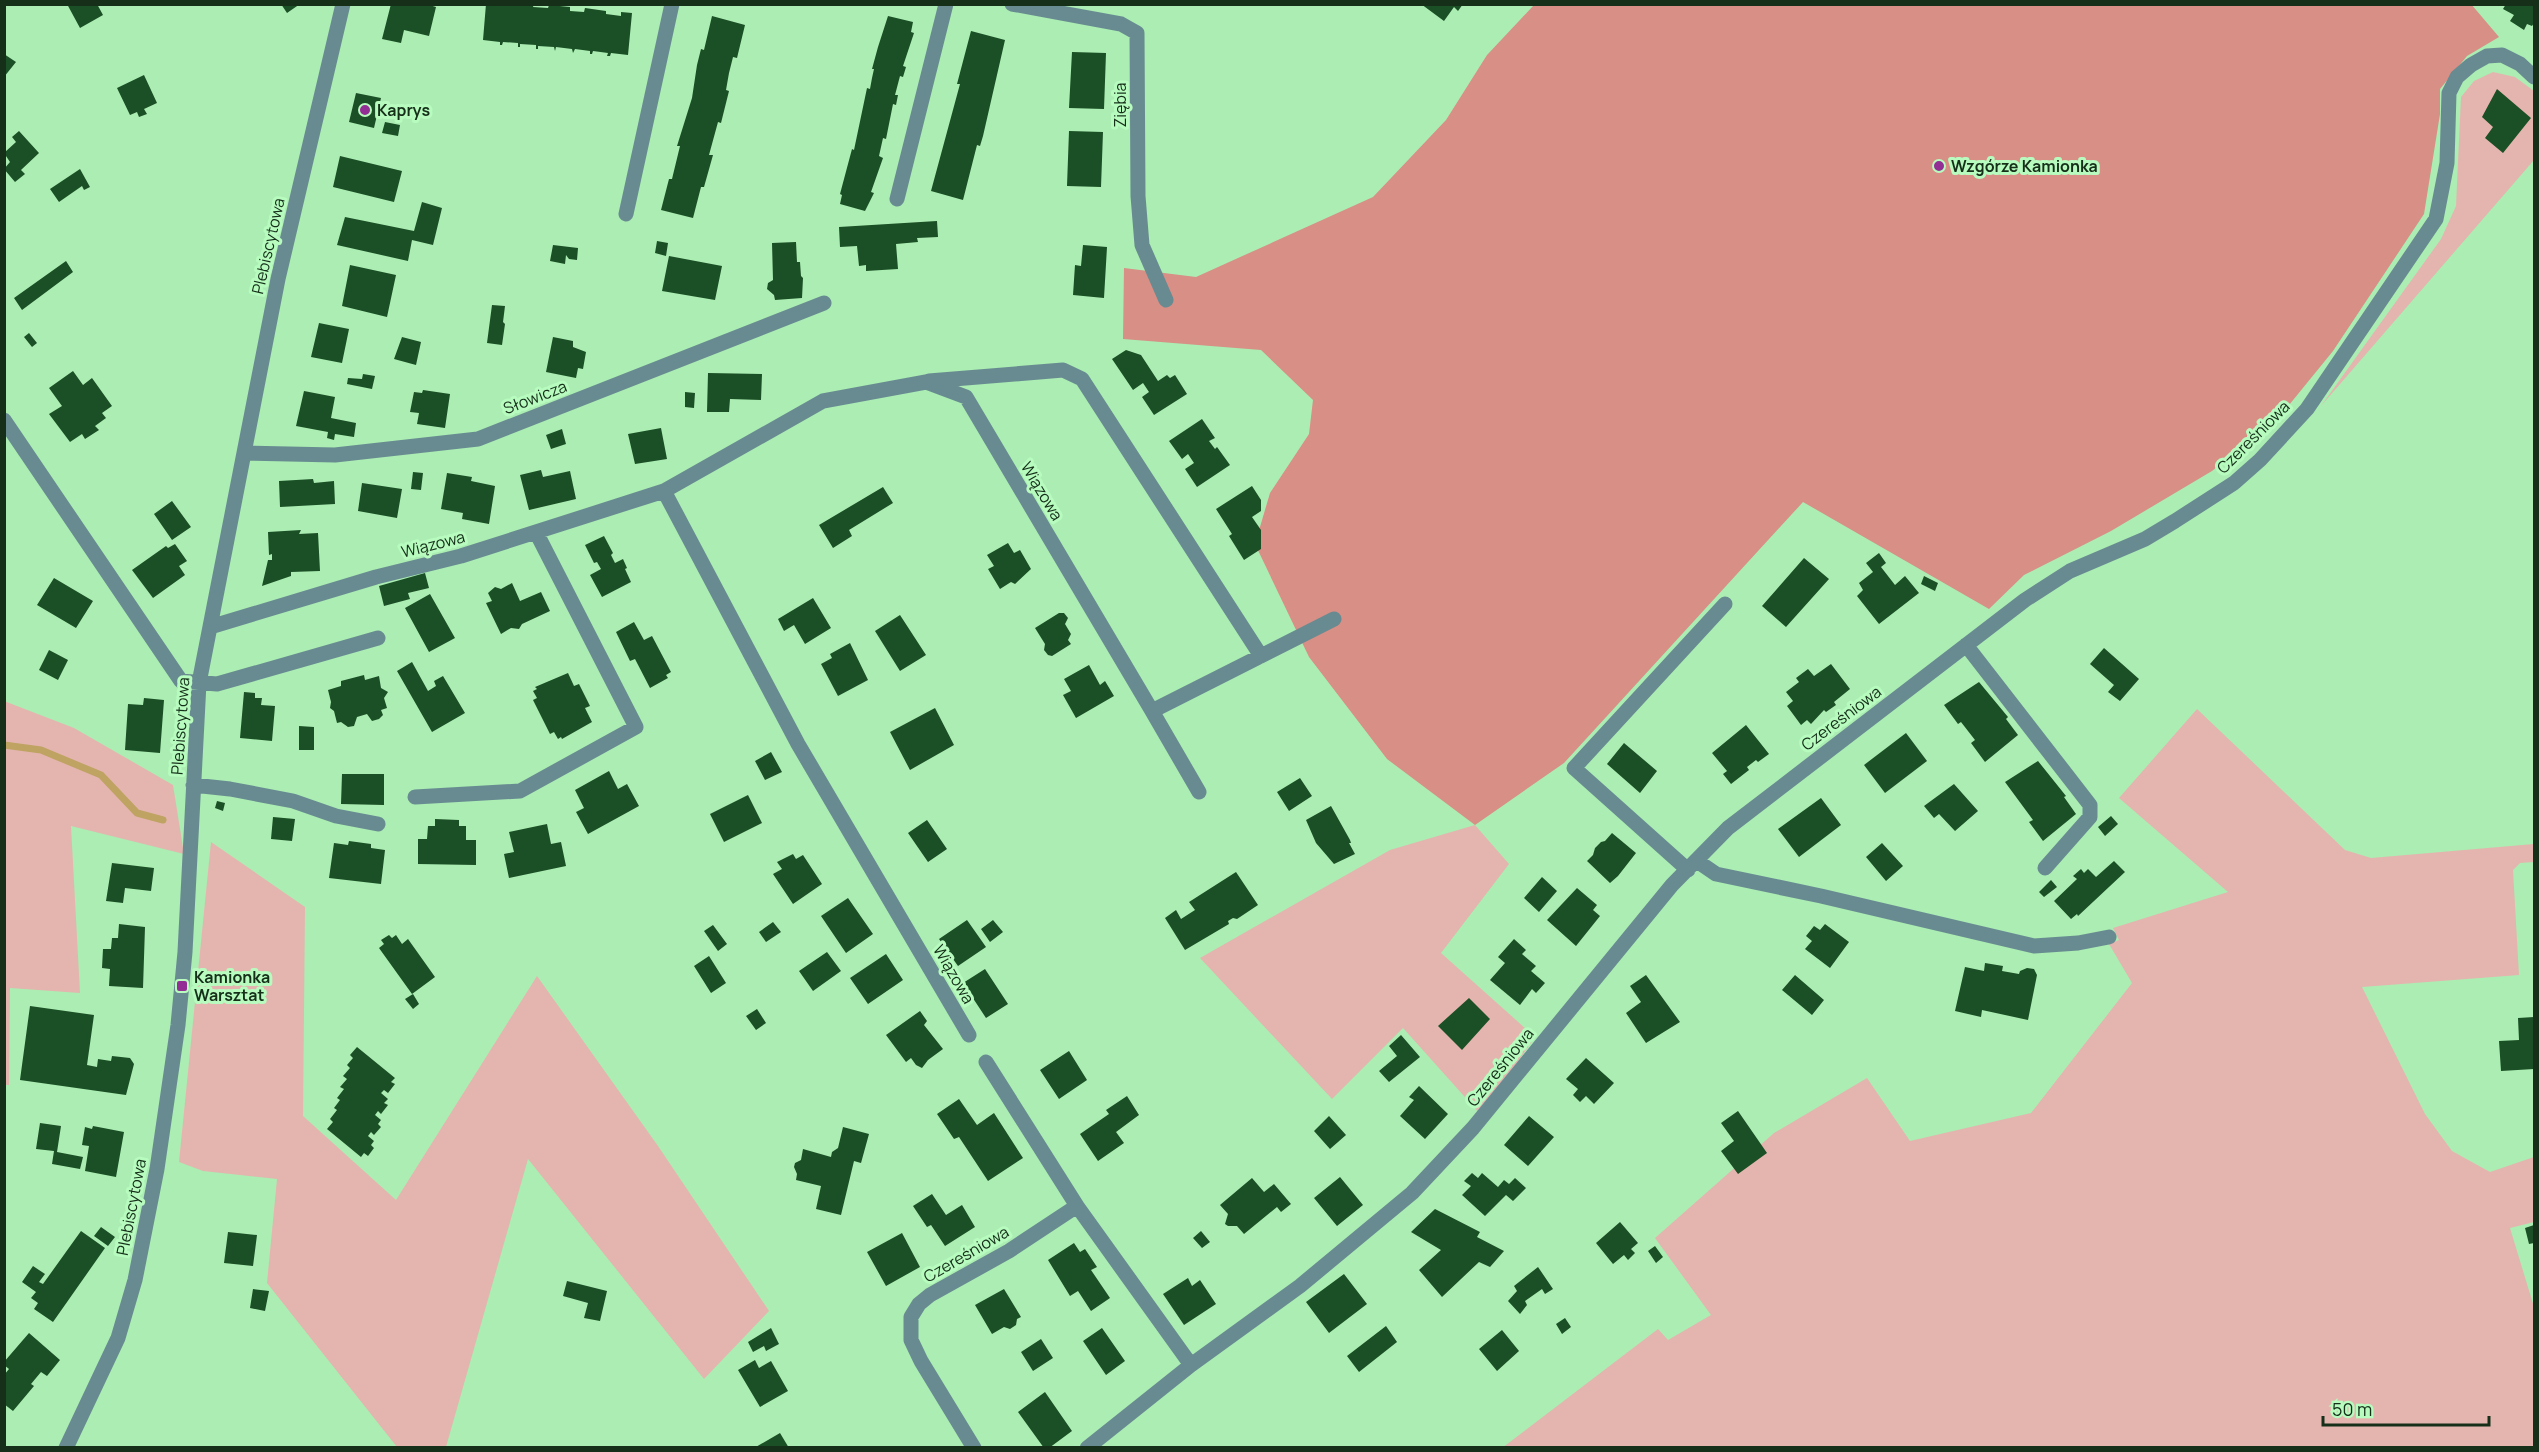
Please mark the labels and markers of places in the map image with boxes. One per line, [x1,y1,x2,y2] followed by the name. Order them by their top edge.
[377,99,430,121] place label: Kaprys
[358,103,372,117] marker: Kaprys
[1951,155,2098,177] place label: Wzgórze Kamionka
[1932,159,1946,173] marker: Wzgórze Kamionka
[194,966,270,1006] place label: Kamionka Warsztat
[175,979,189,993] marker: Kamionka Warsztat

